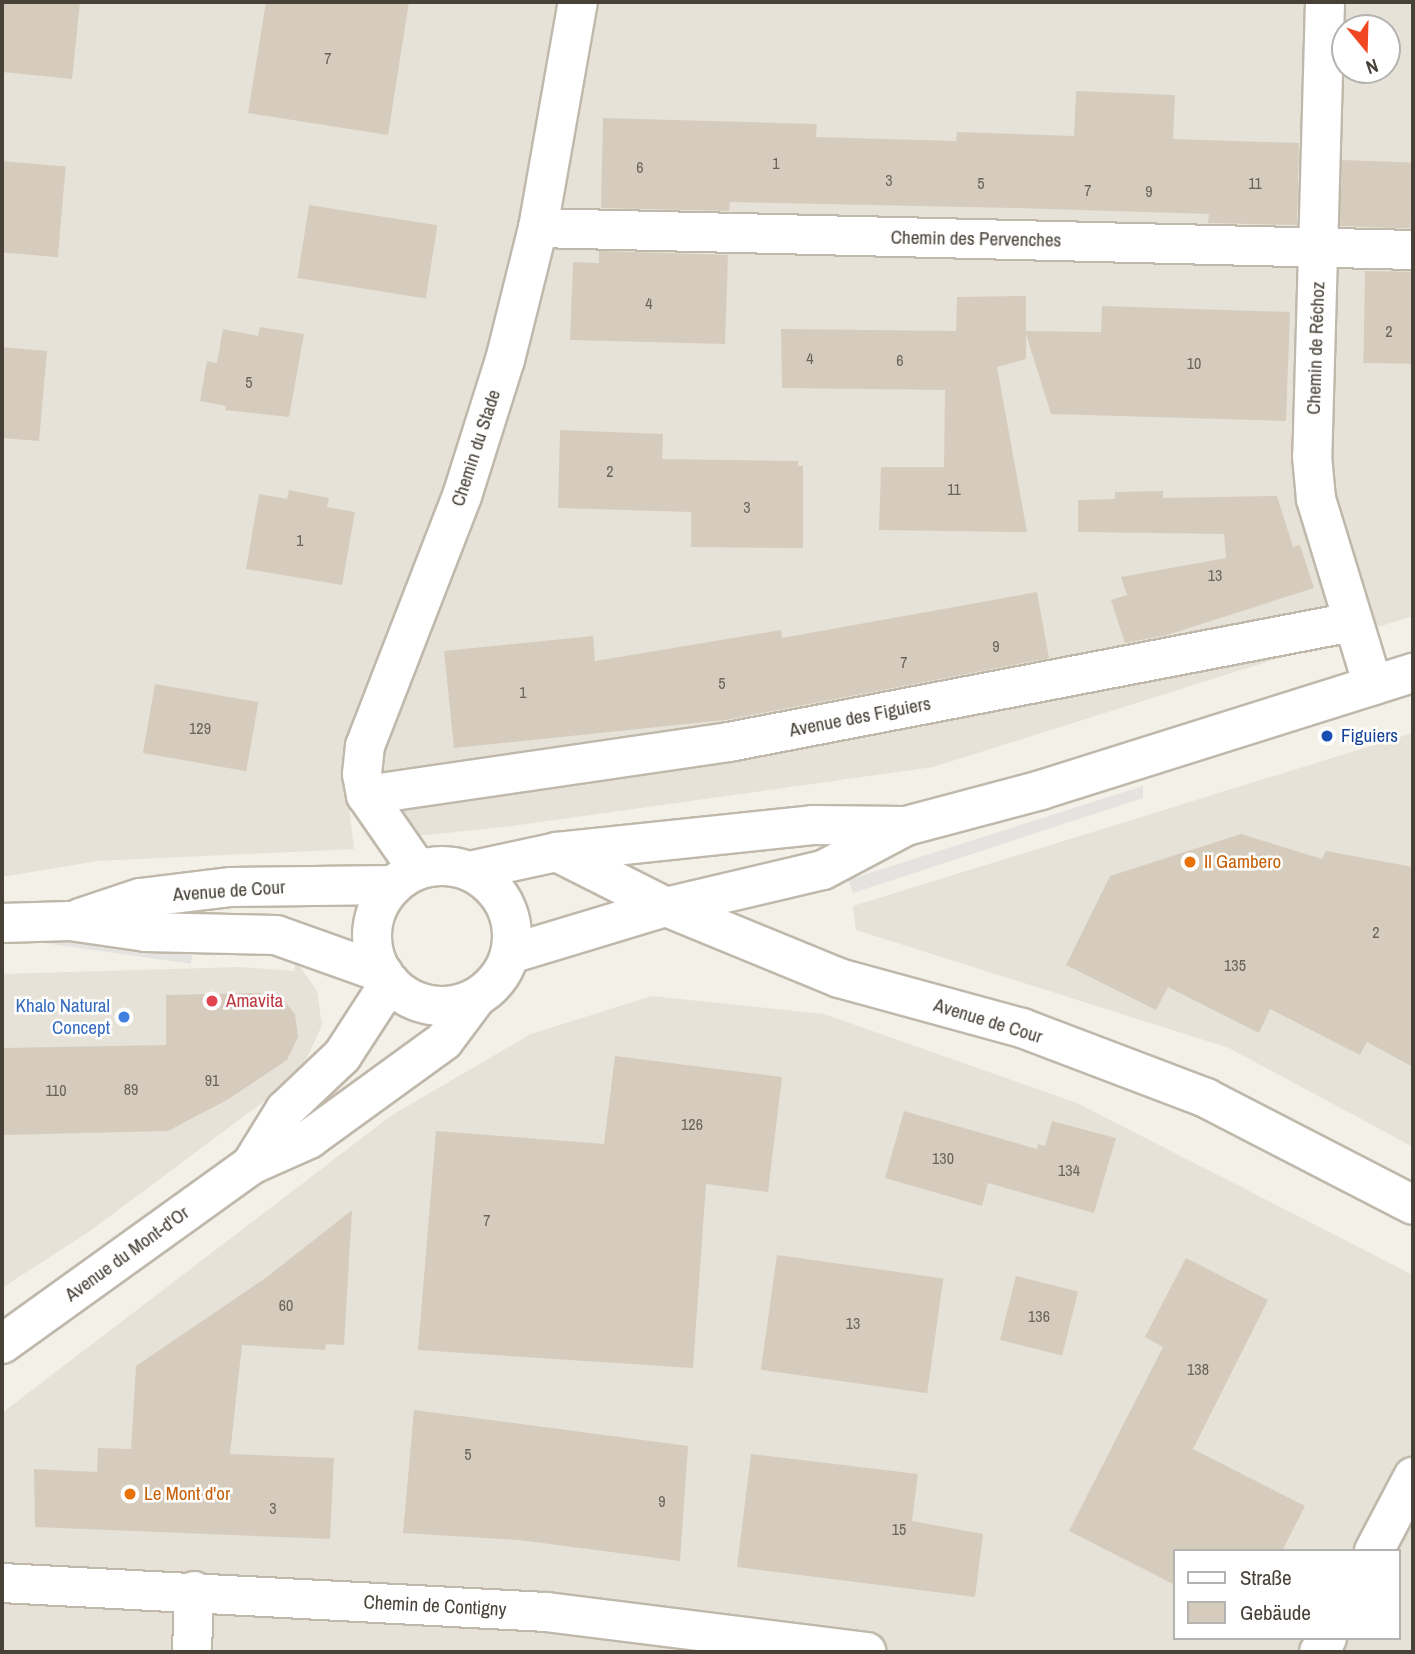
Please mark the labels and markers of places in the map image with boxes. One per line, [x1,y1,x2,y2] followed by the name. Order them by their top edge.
[1341,725,1398,747] place label: Figuiers
[1319,728,1335,744] marker: Figuiers
[1204,851,1281,873] place label: Il Gambero
[1182,854,1198,870] marker: Il Gambero
[226,990,283,1012] place label: Amavita
[204,993,220,1009] marker: Amavita
[16,995,110,1039] place label: Khalo Natural Concept
[116,1009,132,1025] marker: Khalo Natural Concept
[144,1483,230,1505] place label: Le Mont d'or
[122,1486,138,1502] marker: Le Mont d'or

